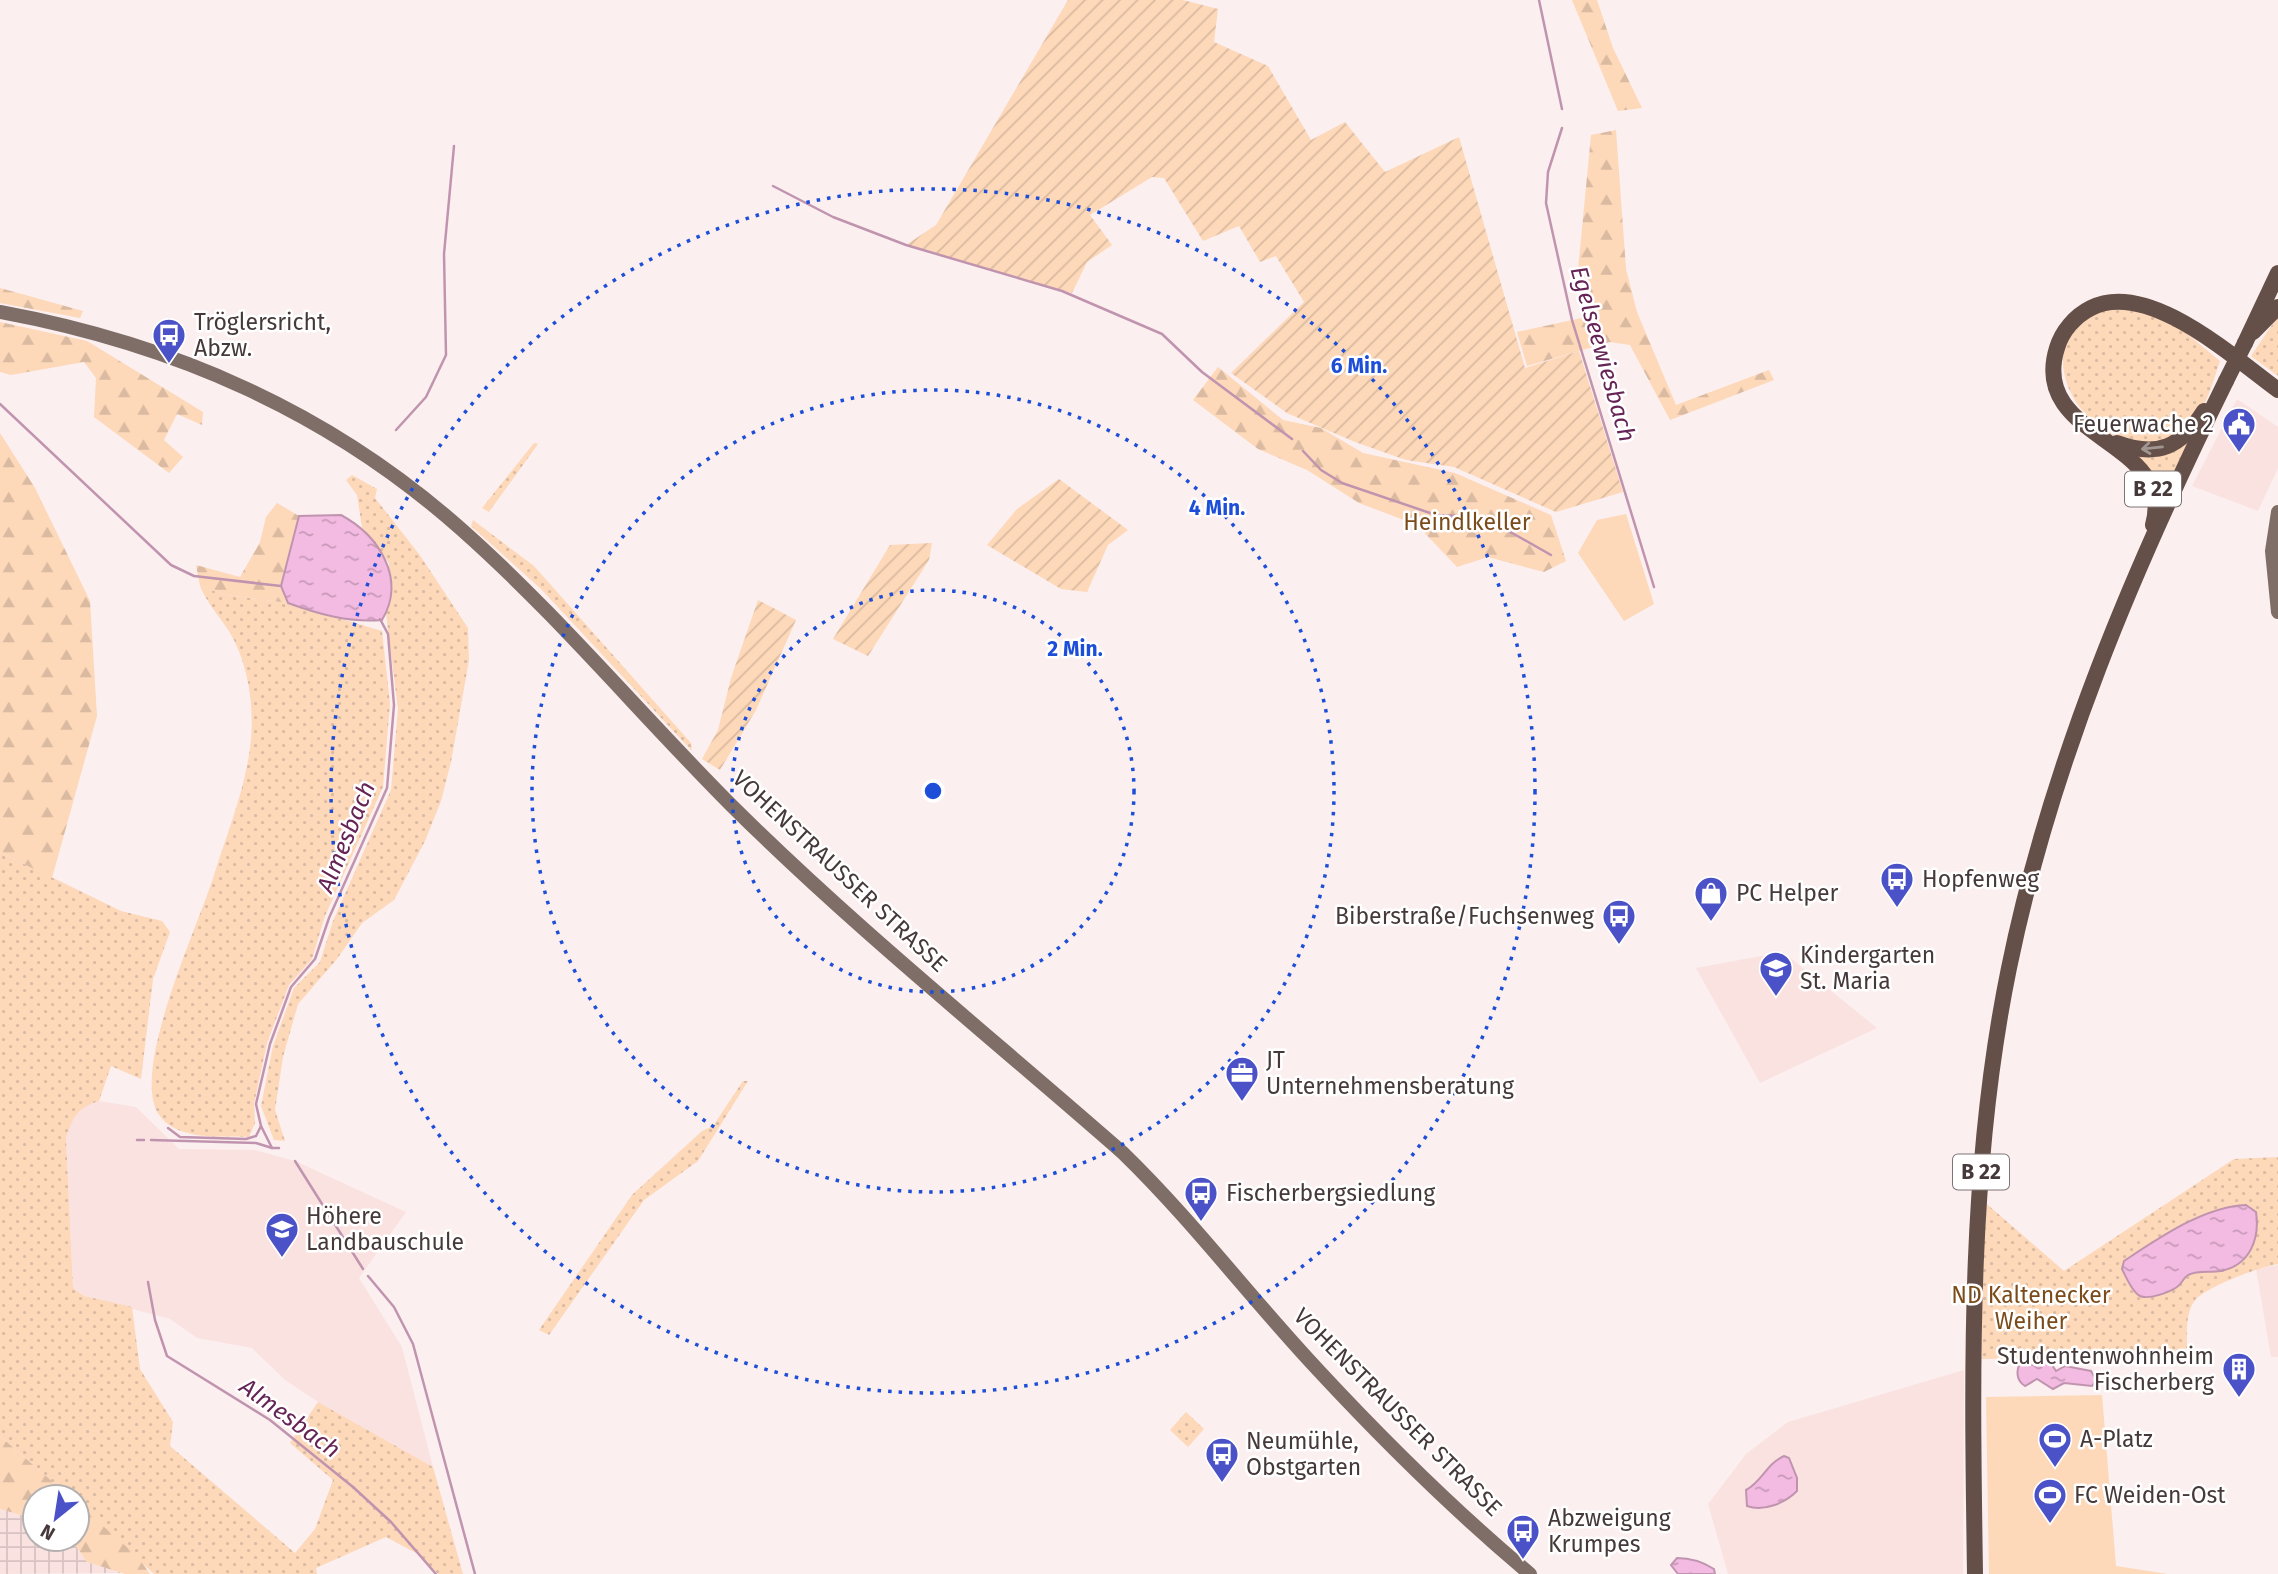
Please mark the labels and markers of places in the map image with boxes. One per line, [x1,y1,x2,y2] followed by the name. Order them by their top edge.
[194,308,331,362] place label: Tröglersricht, Abzw.
[150,316,188,365] bus stop icon: Tröglersricht, Abzw.
[2220,405,2258,454] public building icon: Feuerwache 2
[2073,410,2214,438] place label: Feuerwache 2
[921,779,945,803] centre of rings
[1878,860,1916,909] bus stop icon: Hopfenweg
[1922,865,2039,893] place label: Hopfenweg
[1692,874,1730,923] shop icon: PC Helper
[1736,879,1838,907] place label: PC Helper
[1600,897,1638,946] bus stop icon: Biberstraße/Fuchsenweg
[1335,902,1594,930] place label: Biberstraße/Fuchsenweg
[1800,941,1935,995] place label: Kindergarten St. Maria
[1757,949,1795,998] school or university icon: Kindergarten St. Maria
[1266,1046,1514,1100] place label: JT Unternehmensberatung
[1223,1054,1261,1103] office icon: JT Unternehmensberatung
[1182,1174,1220,1223] bus stop icon: Fischerbergsiedlung
[1226,1179,1435,1207] place label: Fischerbergsiedlung
[306,1202,464,1256] place label: Höhere Landbauschule
[263,1210,301,1259] school or university icon: Höhere Landbauschule
[1997,1342,2214,1396] place label: Studentenwohnheim Fischerberg
[2220,1350,2258,1399] building icon: Studentenwohnheim Fischerberg
[2036,1420,2074,1469] sports icon: A-Platz
[2080,1425,2153,1453] place label: A-Platz
[1246,1427,1361,1481] place label: Neumühle, Obstgarten
[1203,1435,1241,1484] bus stop icon: Neumühle, Obstgarten
[2031,1476,2069,1525] sports icon: FC Weiden-Ost
[2074,1481,2226,1509] place label: FC Weiden-Ost
[1548,1504,1671,1558] place label: Abzweigung Krumpes
[1504,1512,1542,1561] bus stop icon: Abzweigung Krumpes

